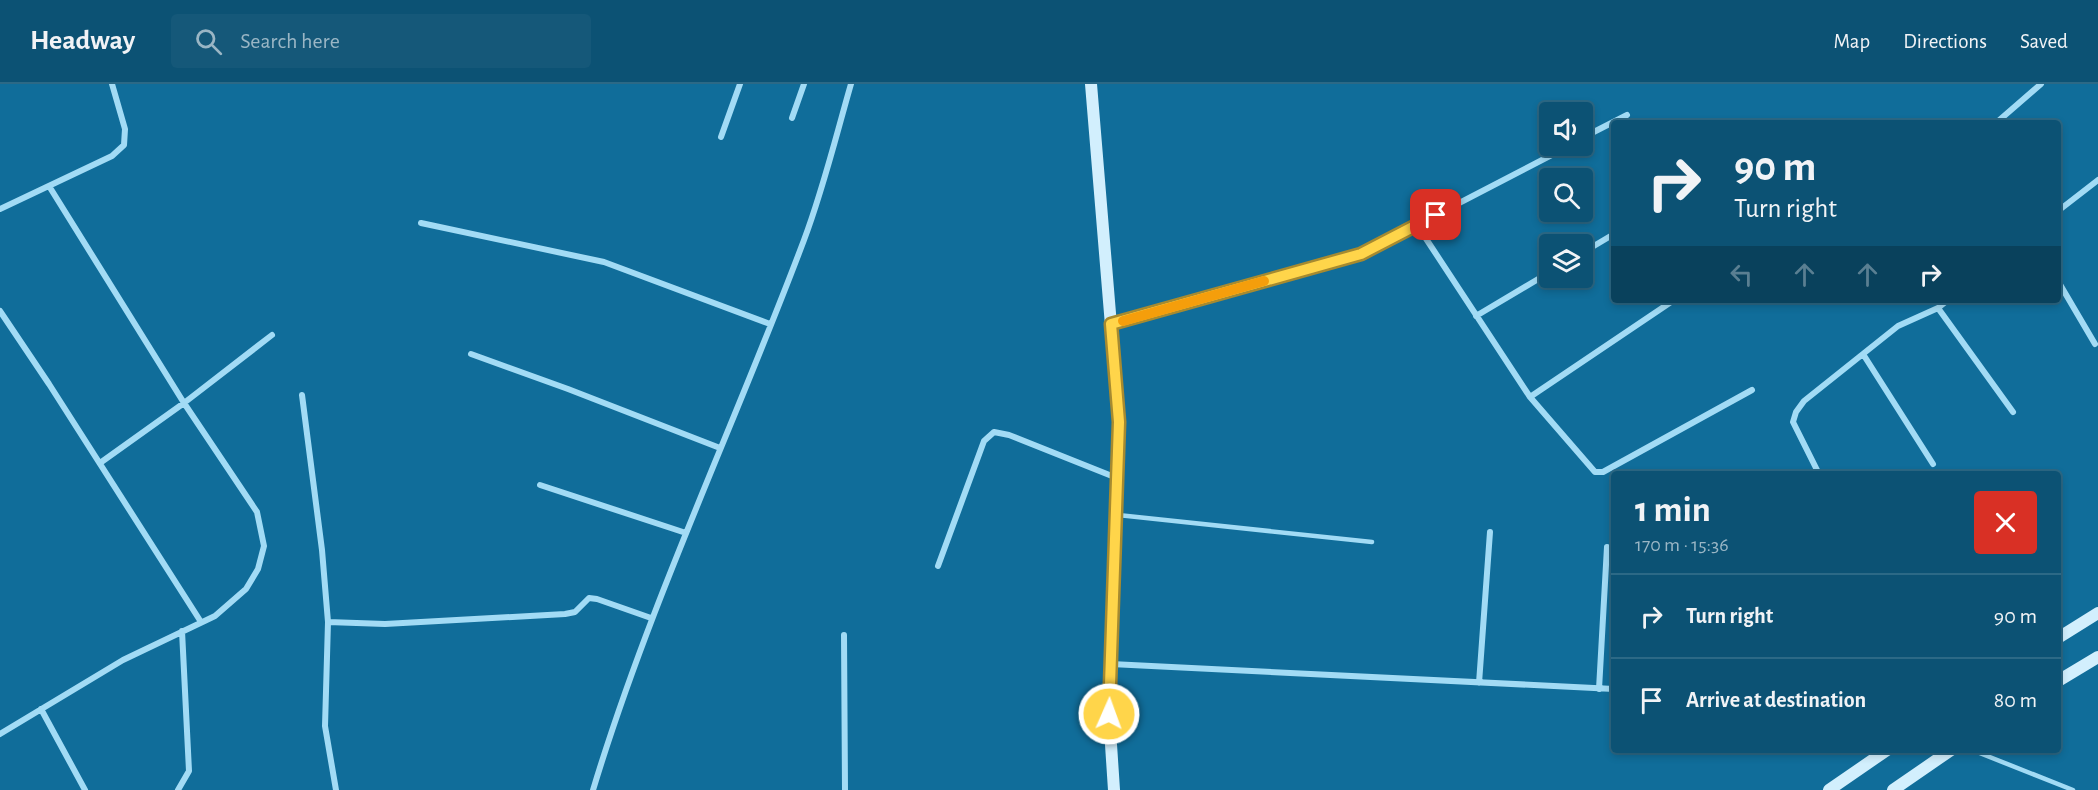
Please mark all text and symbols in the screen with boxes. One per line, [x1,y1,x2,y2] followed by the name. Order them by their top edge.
[171,14,591,68] search box
[192,25,225,58] icon: search
[30,27,135,55] text: Headway
[240,30,340,52] text: Search here
[1834,31,1870,52] text: Map
[1903,31,1987,52] text: Directions
[2020,31,2068,52] text: Saved
[1539,102,1593,288] map controls
[1539,102,1593,156] button: sound
[1635,144,1713,222] icon: right
[1734,146,1816,188] text: 90 m
[1539,168,1593,222] button: search
[1410,189,1461,240] pin
[1734,195,1837,222] text: Turn right
[1419,198,1452,231] icon: arrive
[1539,234,1593,288] button: layers
[1725,258,1758,291] icon: left
[1788,258,1821,291] icon: ahead
[1851,258,1884,291] icon: ahead
[1914,258,1947,291] icon: right
[1974,491,2037,554] button: close
[1635,492,1711,528] text: 1 min
[1635,535,1729,555] text: 170 m · 15:36
[1635,600,1668,633] icon: right
[1686,605,1773,627] text: Turn right
[1994,605,2037,627] text: 90 m
[1077,682,1141,746] position arrow
[1635,684,1668,717] icon: arrive
[1686,689,1866,711] text: Arrive at destination
[1994,689,2037,711] text: 80 m

